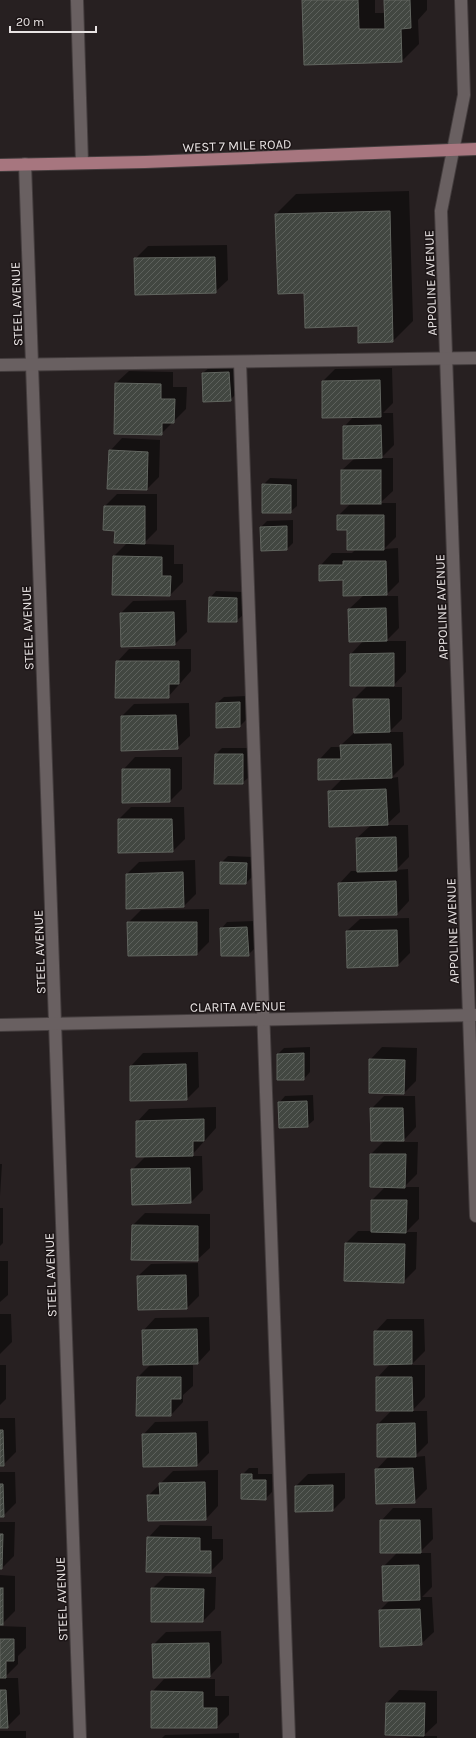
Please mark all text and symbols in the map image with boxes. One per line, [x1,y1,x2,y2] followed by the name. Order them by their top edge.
[10,8,96,34] scale bar
[16,15,44,29] text: 20 m
[182,136,292,155] street label: WEST 7 MILE ROAD
[421,230,440,336] street label: APPOLINE AVENUE
[8,261,25,346] street label: STEEL AVENUE
[432,554,451,660] street label: APPOLINE AVENUE
[19,585,36,670] street label: STEEL AVENUE
[443,878,462,984] street label: APPOLINE AVENUE
[31,909,48,994] street label: STEEL AVENUE
[190,998,286,1015] street label: CLARITA AVENUE
[42,1232,59,1317] street label: STEEL AVENUE
[53,1556,70,1641] street label: STEEL AVENUE

